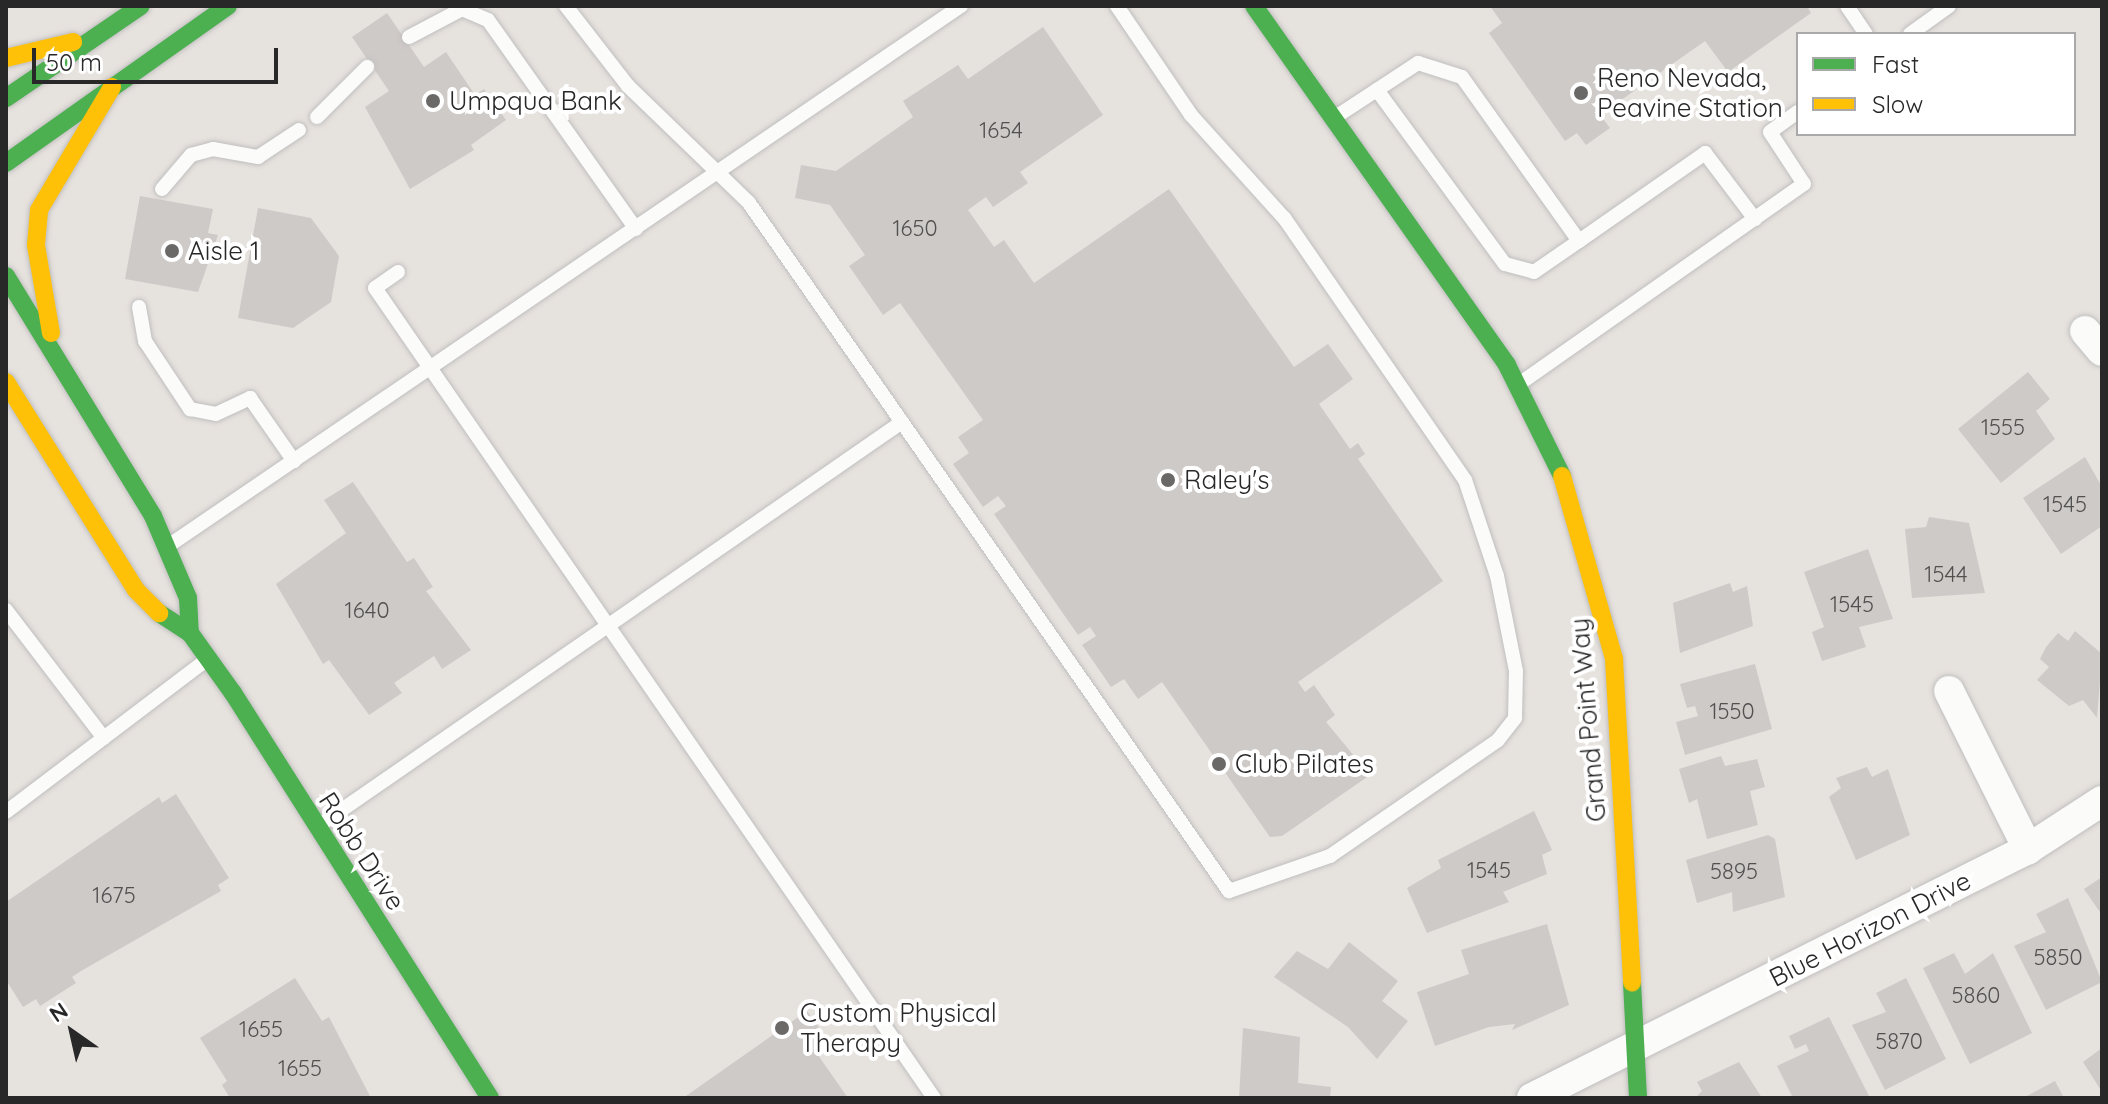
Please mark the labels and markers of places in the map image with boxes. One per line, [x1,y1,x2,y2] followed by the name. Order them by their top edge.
[1597,62,1783,124] place label: Reno Nevada, Peavine Station
[1572,84,1590,102] marker: Reno Nevada, Peavine Station
[449,85,622,117] place label: Umpqua Bank
[424,92,442,110] marker: Umpqua Bank
[188,235,260,267] place label: Aisle 1
[163,242,181,260] marker: Aisle 1
[1184,464,1270,496] place label: Raley's
[1159,471,1177,489] marker: Raley's
[1235,748,1374,780] place label: Club Pilates
[1210,755,1228,773] marker: Club Pilates
[800,997,997,1058] place label: Custom Physical Therapy
[771,1017,793,1039] marker: Custom Physical Therapy

